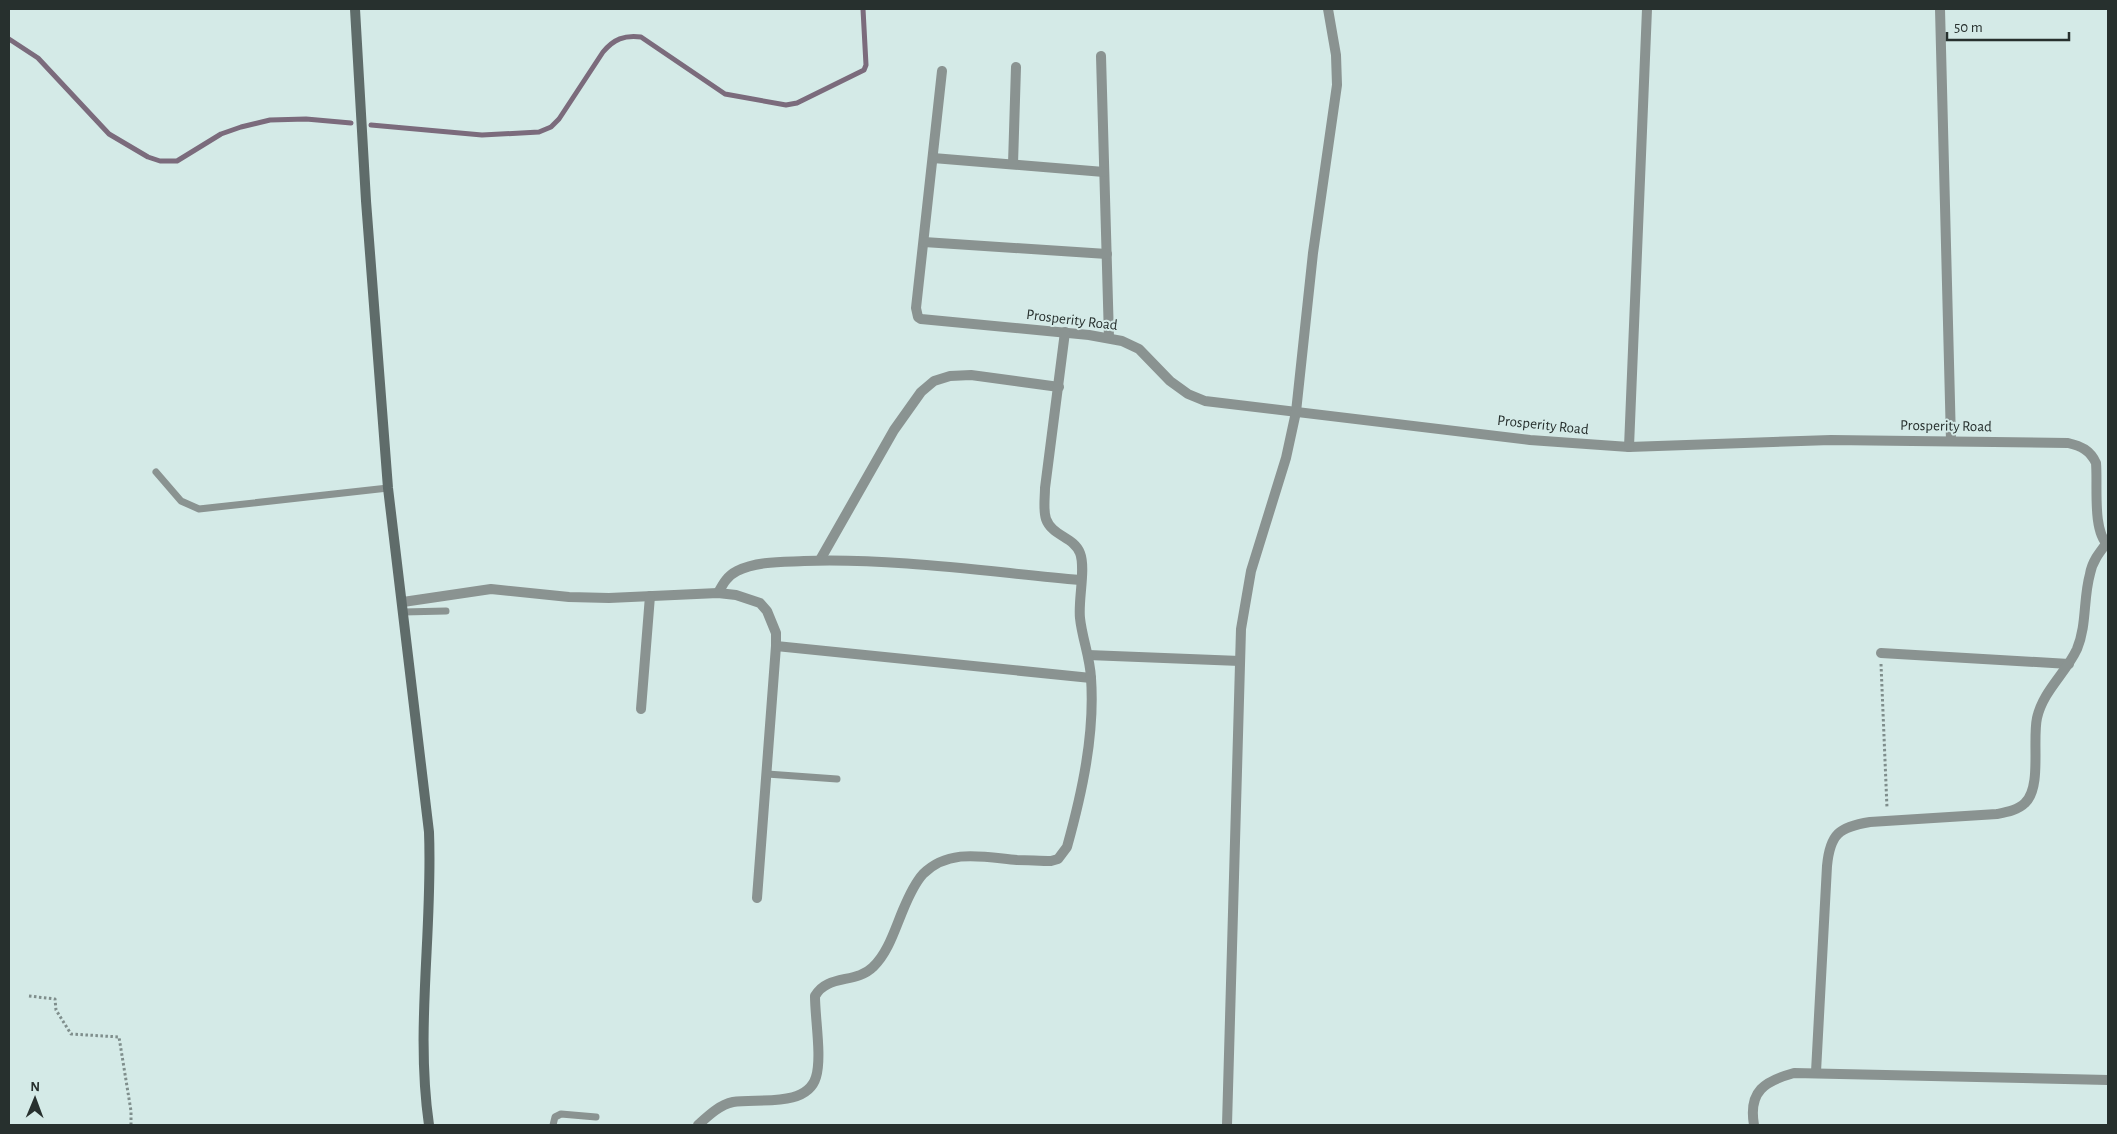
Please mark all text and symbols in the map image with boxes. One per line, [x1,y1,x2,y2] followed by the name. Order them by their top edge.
[1947,10,2070,42] scale bar
[1954,20,1983,35] text: 50 m
[1025,307,1119,333] street label: Prosperity Road
[1497,413,1590,437] street label: Prosperity Road
[1900,418,1992,434] street label: Prosperity Road
[10,1074,60,1124] north arrow
[30,1080,40,1094] text: N

